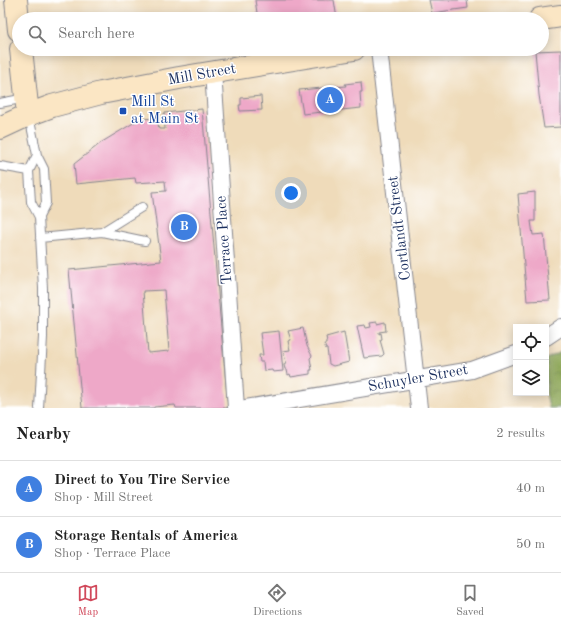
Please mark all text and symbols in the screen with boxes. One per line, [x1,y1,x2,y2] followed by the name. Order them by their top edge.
[12,12,549,56] search box
[26,23,48,45] icon: search
[58,27,135,42] text: Search here
[167,62,237,88] street label: Mill Street
[317,85,343,115] pin: A
[131,95,199,127] place label: Mill St at Main St
[118,106,128,116] marker: Mill St at Main St
[386,175,414,281] street label: Cortlandt Street
[281,183,301,203] your location
[214,195,236,285] street label: Terrace Place
[171,212,197,242] pin: B
[513,324,549,396] map controls
[513,324,549,360] button: locate
[513,360,549,396] button: layers
[367,363,469,395] street label: Schuyler Street
[16,426,71,443] text: Nearby
[496,427,545,440] text: 2 results
[54,473,230,488] text: Direct to You Tire Service
[24,482,34,495] text: A
[516,482,545,495] text: 40 m
[54,491,153,504] text: Shop · Mill Street
[54,529,238,544] text: Storage Rentals of America
[24,538,34,551] text: B
[516,538,545,551] text: 50 m
[54,547,170,560] text: Shop · Terrace Place
[77,582,99,620] tab: Map
[253,582,302,620] tab: Directions
[456,582,484,620] tab: Saved

